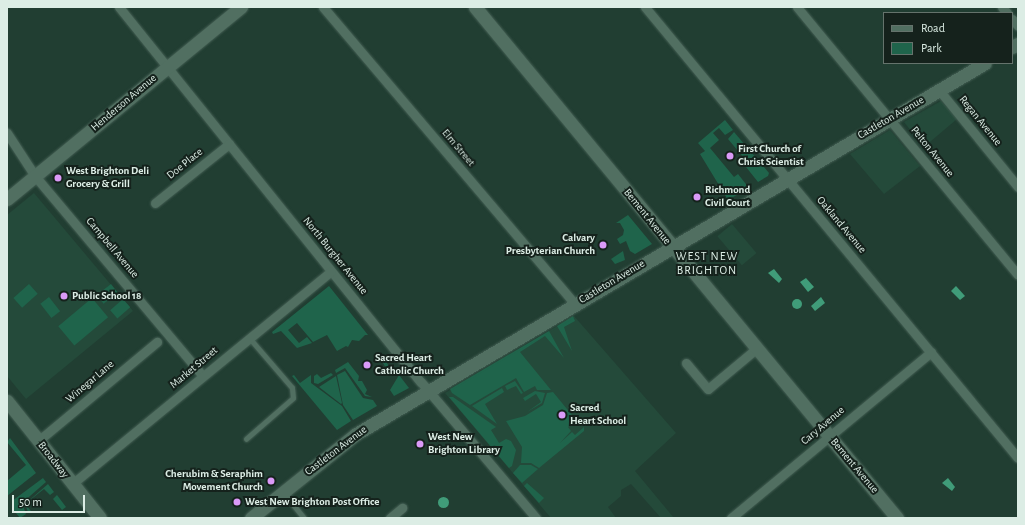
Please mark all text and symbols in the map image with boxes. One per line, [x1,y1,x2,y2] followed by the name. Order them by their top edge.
[883,12,1013,64] legend
[921,22,945,34] text: Road
[921,42,942,54] text: Park
[89,72,159,134] street label: Henderson Avenue
[956,93,1004,149] street label: Regan Avenue
[855,94,927,142] street label: Castleton Avenue
[908,124,956,180] street label: Pelton Avenue
[439,127,477,169] street label: Elm Street
[738,143,804,169] place label: First Church of Christ Scientist
[164,146,206,182] street label: Doe Place
[725,151,735,161] marker: First Church of Christ Scientist
[66,165,149,191] place label: West Brighton Deli Grocery & Grill
[53,173,63,183] marker: West Brighton Deli Grocery & Grill
[705,184,750,210] place label: Richmond Civil Court
[621,186,673,248] street label: Bement Avenue
[692,192,702,202] marker: Richmond Civil Court
[813,194,869,256] street label: Oakland Avenue
[83,215,141,281] street label: Campbell Avenue
[300,215,370,297] street label: North Burgher Avenue
[506,232,595,258] place label: Calvary Presbyterian Church
[598,240,608,250] marker: Calvary Presbyterian Church
[676,250,738,278] district label: WEST NEW BRIGHTON
[577,257,647,307] street label: Castleton Avenue
[72,289,141,303] place label: Public School 18
[59,291,69,301] marker: Public School 18
[167,344,221,392] street label: Market Street
[375,352,444,378] place label: Sacred Heart Catholic Church
[63,358,117,406] street label: Winegar Lane
[362,360,372,370] marker: Sacred Heart Catholic Church
[570,402,626,428] place label: Sacred Heart School
[798,404,848,448] street label: Cary Avenue
[557,410,567,420] marker: Sacred Heart School
[302,423,370,479] street label: Castleton Avenue
[428,431,500,457] place label: West New Brighton Library
[827,436,881,496] street label: Bement Avenue
[35,439,71,481] street label: Broadway
[415,439,425,449] marker: West New Brighton Library
[165,468,263,494] place label: Cherubim & Seraphim Movement Church
[266,476,276,486] marker: Cherubim & Seraphim Movement Church
[14,487,87,513] scale bar
[245,495,379,509] place label: West New Brighton Post Office
[19,496,42,508] text: 50 m
[232,497,242,507] marker: West New Brighton Post Office

